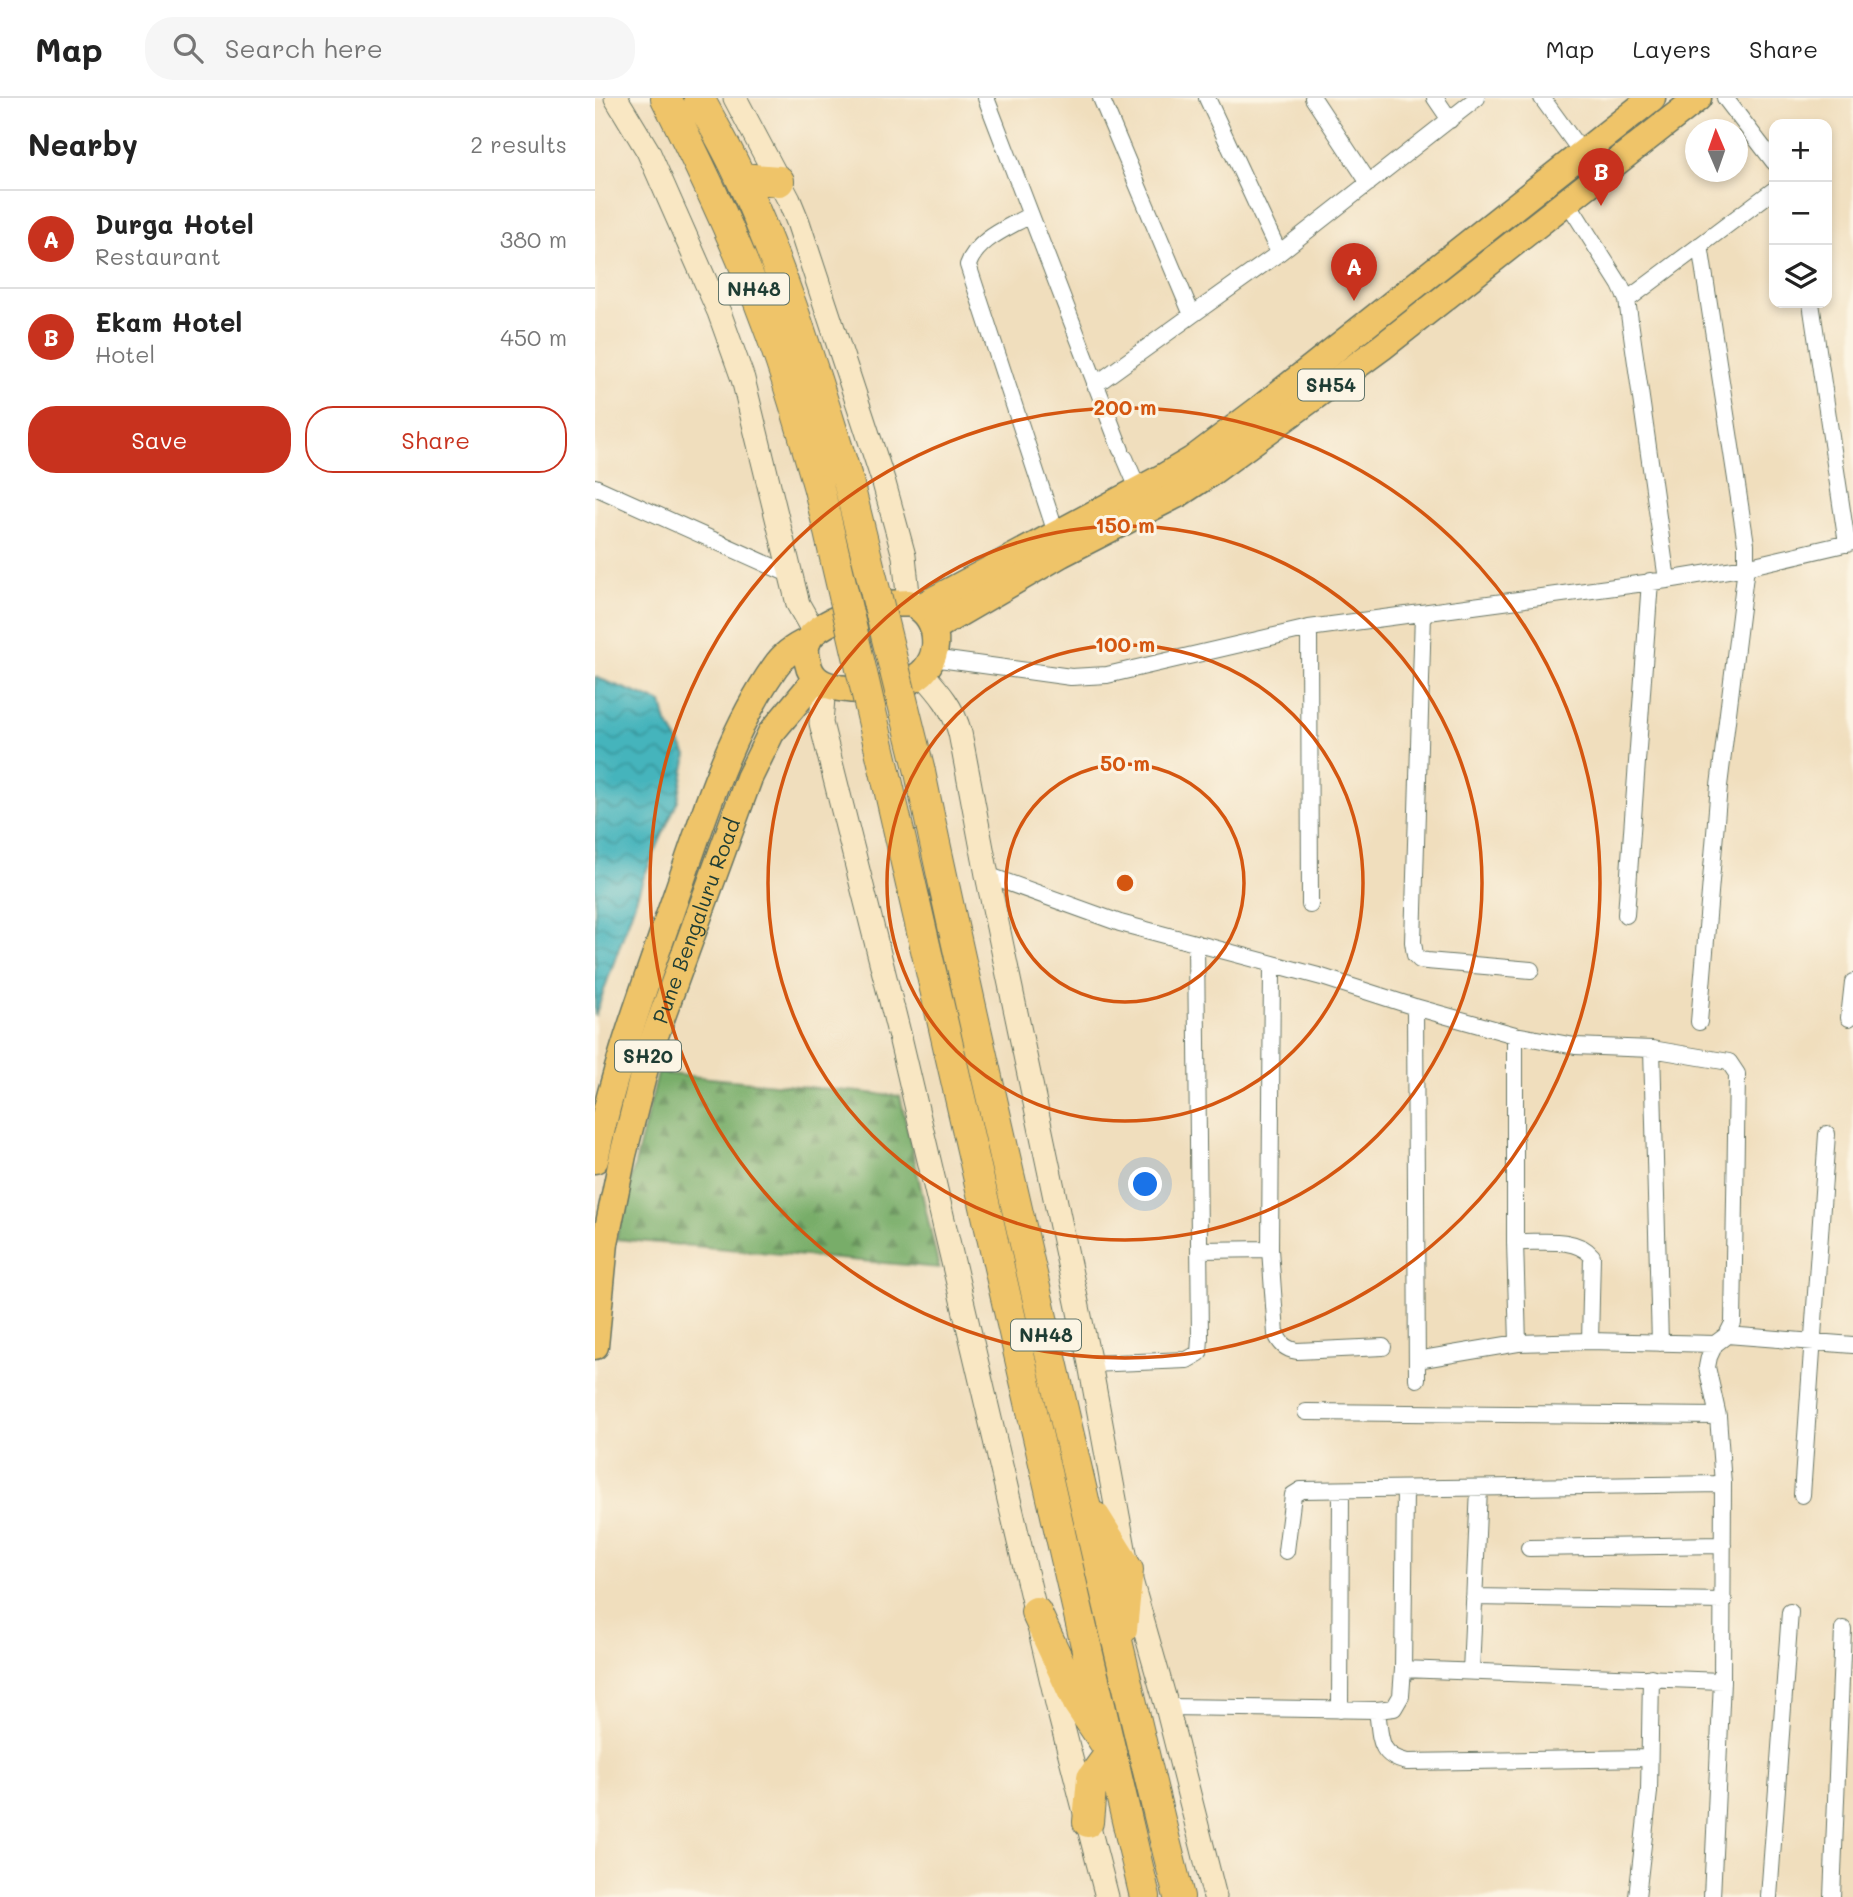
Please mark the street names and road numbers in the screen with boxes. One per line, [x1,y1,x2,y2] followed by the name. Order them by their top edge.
[719,274,789,304] road number: NH48
[1298,370,1364,400] road number: SH54
[646,814,745,1027] street label: Pune Bengaluru Road
[615,1040,681,1072] road number: SH20
[1011,1320,1081,1350] road number: NH48

